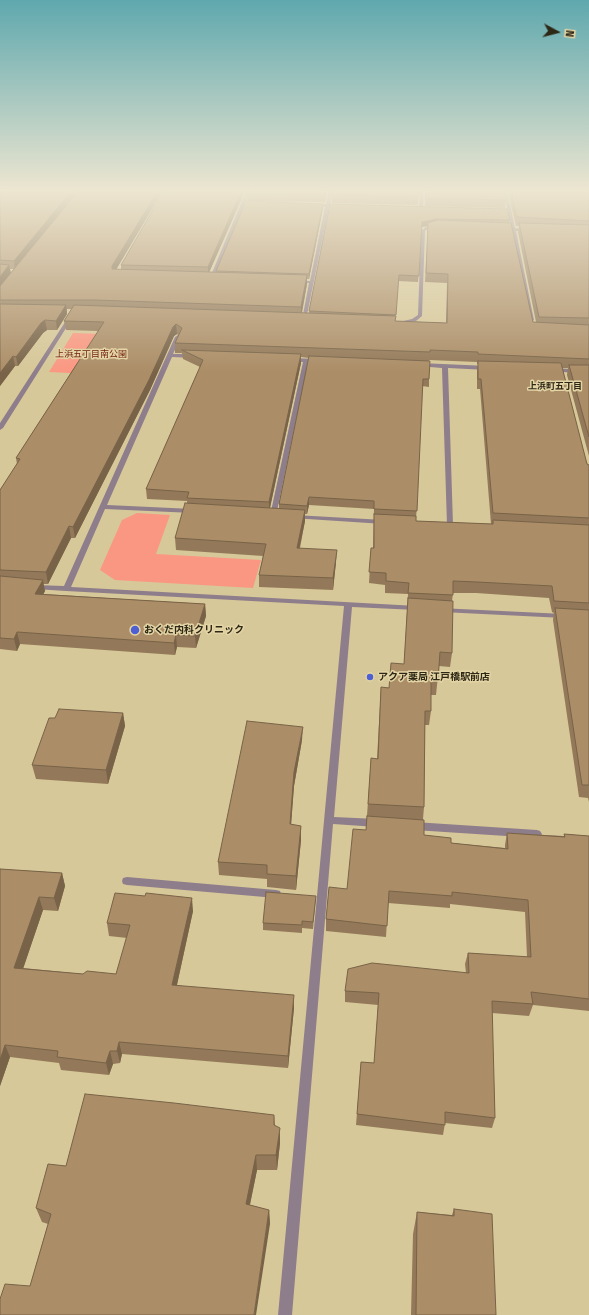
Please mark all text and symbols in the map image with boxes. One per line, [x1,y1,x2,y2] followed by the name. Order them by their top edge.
[537,12,577,52] north arrow
[563,29,576,38] text: N
[55,349,127,359] park label: 上浜五丁目南公園
[528,381,582,391] district label: 上浜町五丁目
[129,624,141,636] marker: おくだ内科クリニック
[144,624,244,636] place label: おくだ内科クリニック
[378,671,490,683] place label: アクア薬局 江戸橋駅前店
[365,672,375,682] marker: アクア薬局 江戸橋駅前店

